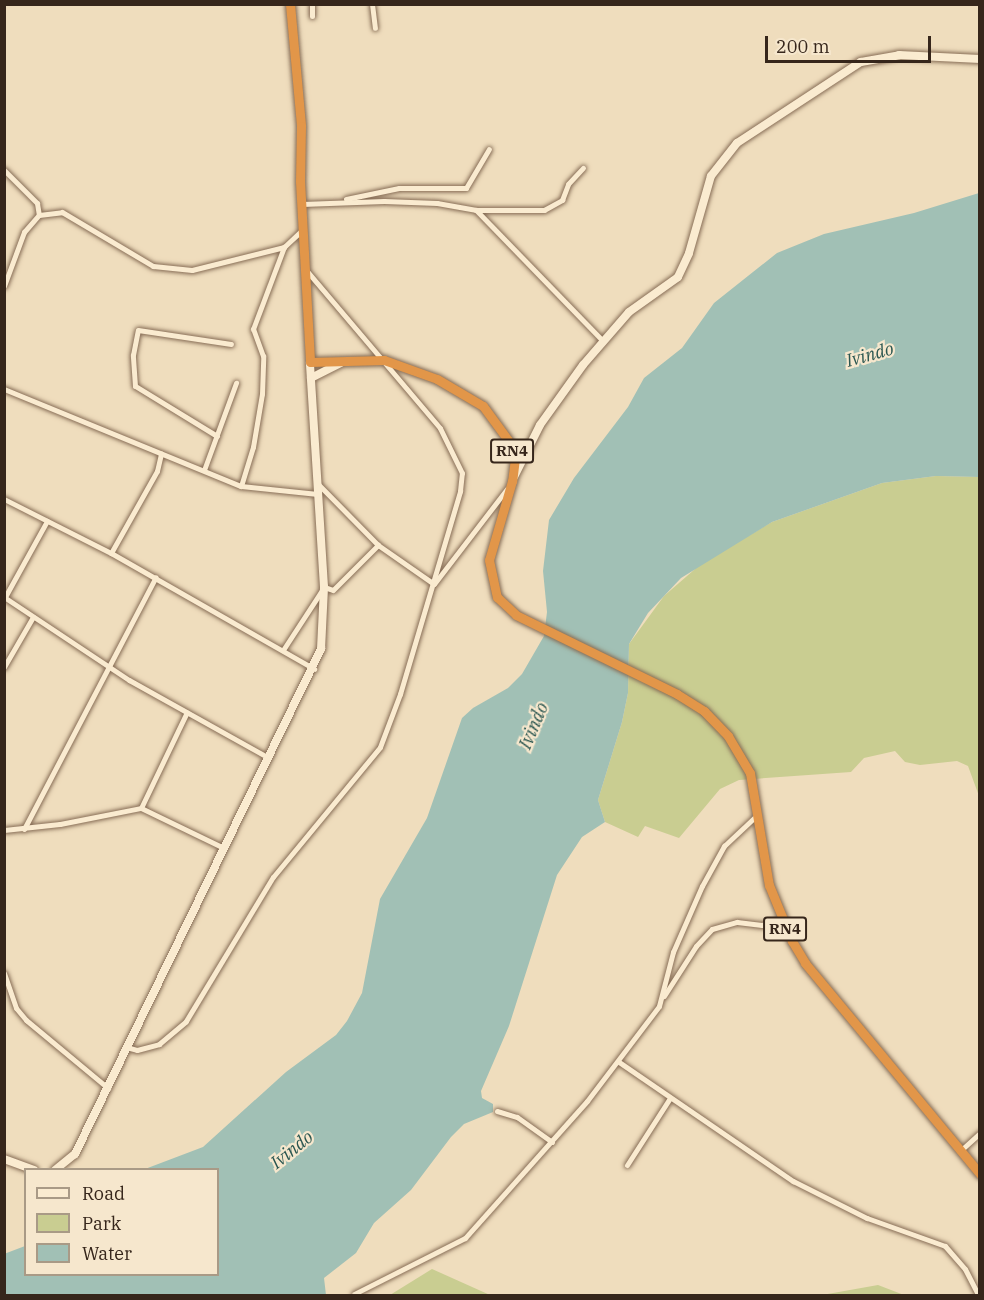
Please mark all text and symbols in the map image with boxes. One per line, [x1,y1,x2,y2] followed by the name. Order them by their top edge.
[768,24,934,62] scale bar
[776,35,830,58] text: 200 m
[844,338,896,372] water label: Ivindo
[490,439,534,463] road number: RN4
[515,700,553,752] water label: Ivindo
[762,917,808,941] road number: RN4
[266,1126,318,1174] water label: Ivindo
[24,1168,219,1276] legend
[82,1182,125,1205] text: Road
[82,1212,121,1235] text: Park
[82,1242,132,1265] text: Water

